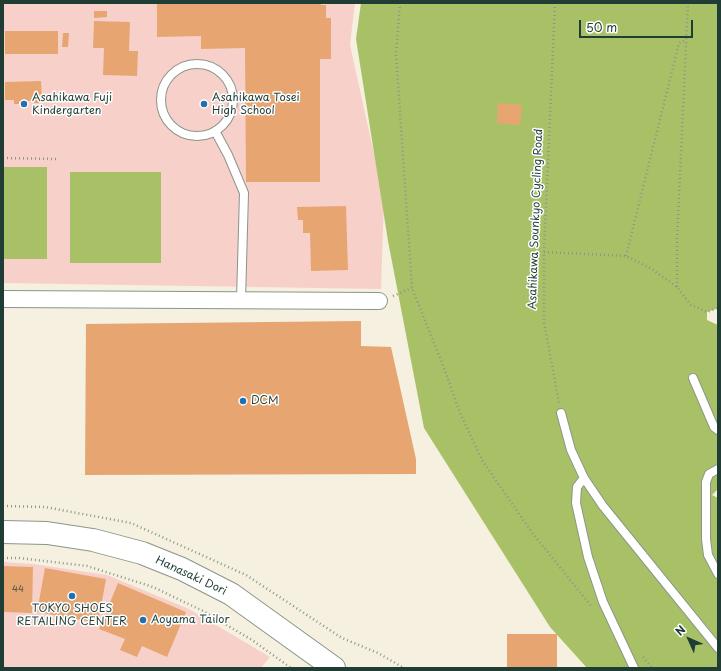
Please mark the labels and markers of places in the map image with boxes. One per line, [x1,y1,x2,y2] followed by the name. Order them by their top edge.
[32,91,112,117] place label: Asahikawa Fuji Kindergarten
[212,91,299,117] place label: Asahikawa Tosei High School
[19,99,29,109] marker: Asahikawa Fuji Kindergarten
[199,99,209,109] marker: Asahikawa Tosei High School
[251,394,279,408] place label: DCM
[238,396,248,406] marker: DCM
[67,591,77,601] marker: TOKYO SHOES RETAILING CENTER
[17,602,127,628] place label: TOKYO SHOES RETAILING CENTER
[151,613,230,627] place label: Aoyama Tailor
[138,615,148,625] marker: Aoyama Tailor

